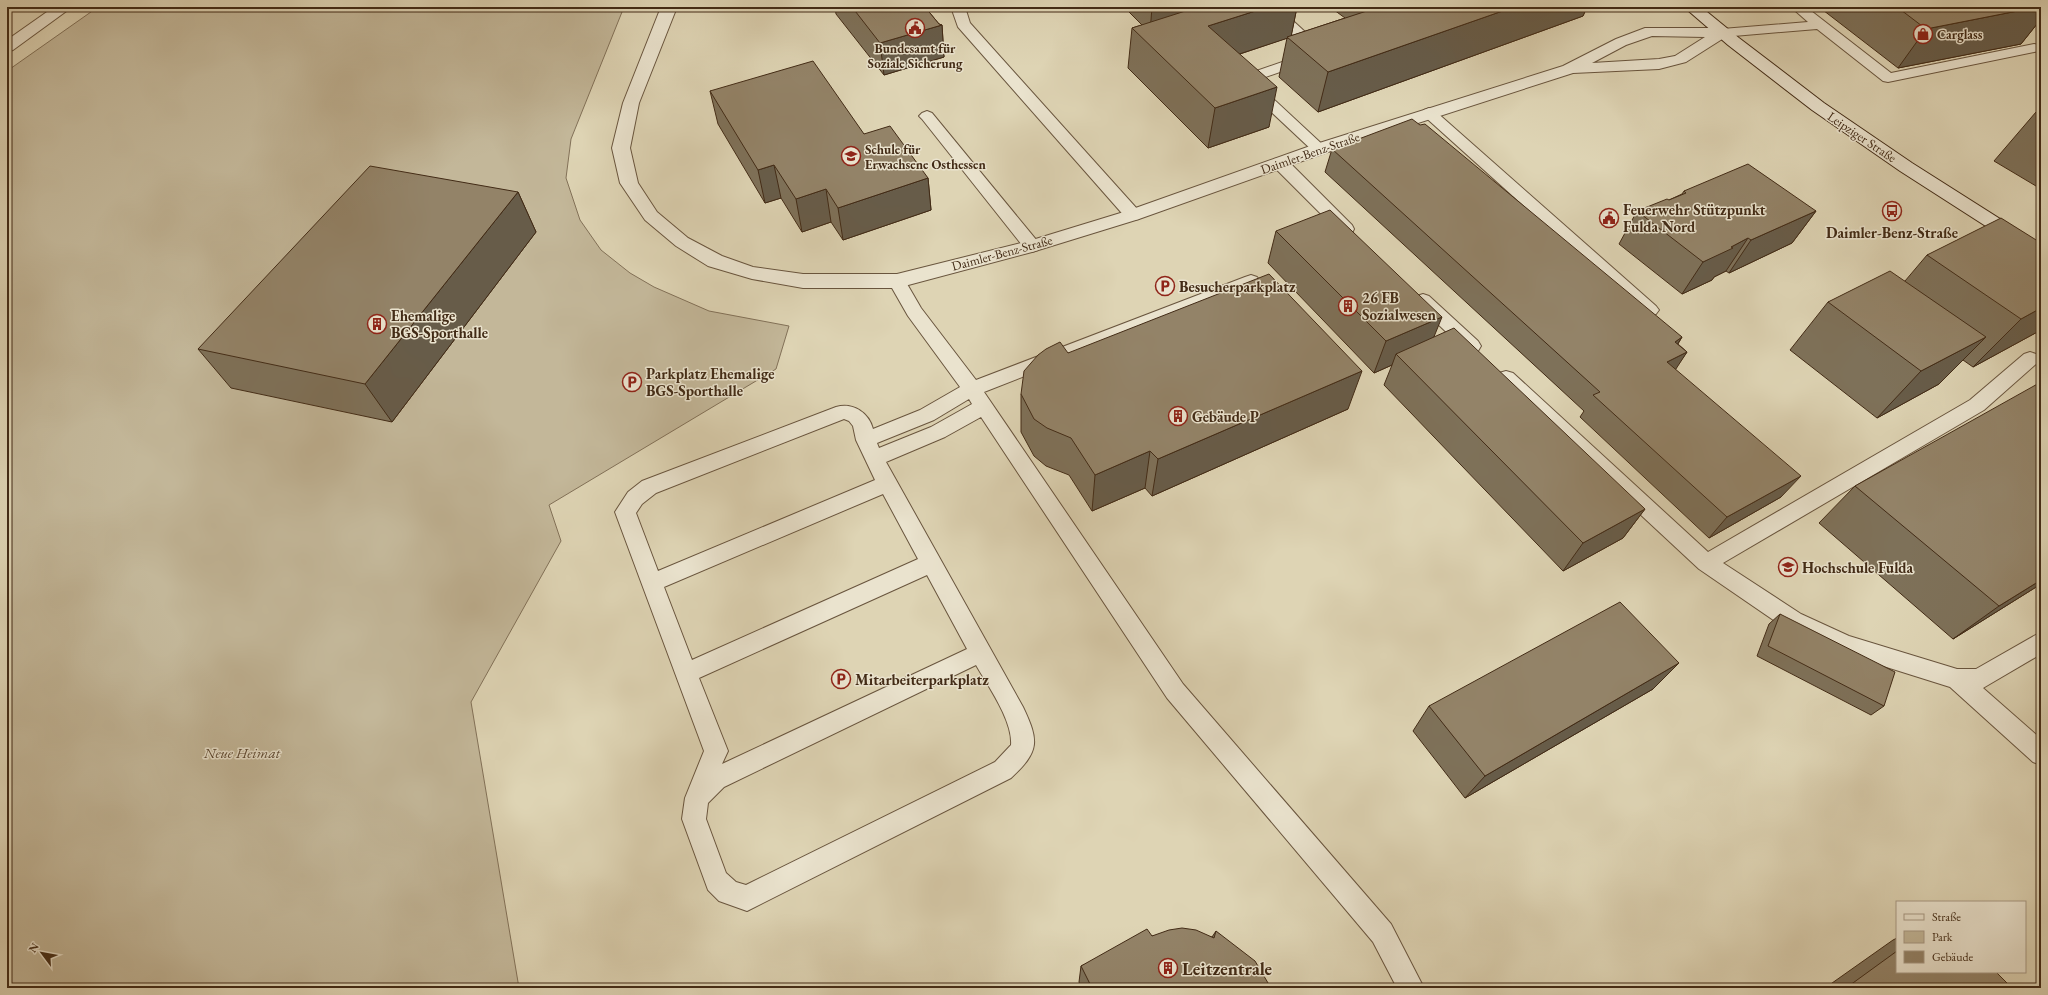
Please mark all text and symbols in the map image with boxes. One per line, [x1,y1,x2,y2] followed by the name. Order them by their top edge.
[904,17,926,39] public building icon: Bundesamt für Soziale Sicherung
[1912,23,1934,45] shop icon: Carglass
[1937,26,1983,43] place label: Carglass
[868,40,963,72] place label: Bundesamt für Soziale Sicherung
[1824,108,1900,166] street label: Leipziger Straße
[1258,128,1362,178] street label: Daimler-Benz-Straße
[865,141,986,173] place label: Schule für Erwachsene Osthessen
[840,145,862,167] school or university icon: Schule für Erwachsene Osthessen
[1623,200,1766,236] place label: Feuerwehr Stützpunkt Fulda Nord
[1881,200,1903,222] bus stop icon: Daimler-Benz-Straße
[1598,207,1620,229] public building icon: Feuerwehr Stützpunkt Fulda Nord
[1826,223,1958,242] place label: Daimler-Benz-Straße
[950,231,1054,275] street label: Daimler-Benz-Straße
[1154,275,1176,297] parking icon: Besucherparkplatz
[1179,277,1296,296] place label: Besucherparkplatz
[1362,288,1437,324] place label: 26 FB Sozialwesen
[1337,295,1359,317] building icon: 26 FB Sozialwesen
[391,306,488,342] place label: Ehemalige BGS-Sporthalle
[366,313,388,335] building icon: Ehemalige BGS-Sporthalle
[646,364,775,400] place label: Parkplatz Ehemalige BGS-Sporthalle
[621,371,643,393] parking icon: Parkplatz Ehemalige BGS-Sporthalle
[1167,405,1189,427] building icon: Gebäude P
[1192,407,1259,426] place label: Gebäude P
[1777,556,1799,578] school or university icon: Hochschule Fulda
[1802,558,1913,577] place label: Hochschule Fulda
[830,668,852,690] parking icon: Mitarbeiterparkplatz
[855,670,989,689] place label: Mitarbeiterparkplatz
[203,743,281,762] park label: Neue Heimat
[1896,901,2026,973] legend
[1932,909,1961,925] text: Straße
[1932,929,1953,945] text: Park
[22,933,62,973] north arrow
[25,940,42,955] text: N
[1932,949,1974,965] text: Gebäude
[1157,957,1179,979] building icon: Leitzentrale
[1182,957,1273,980] place label: Leitzentrale

